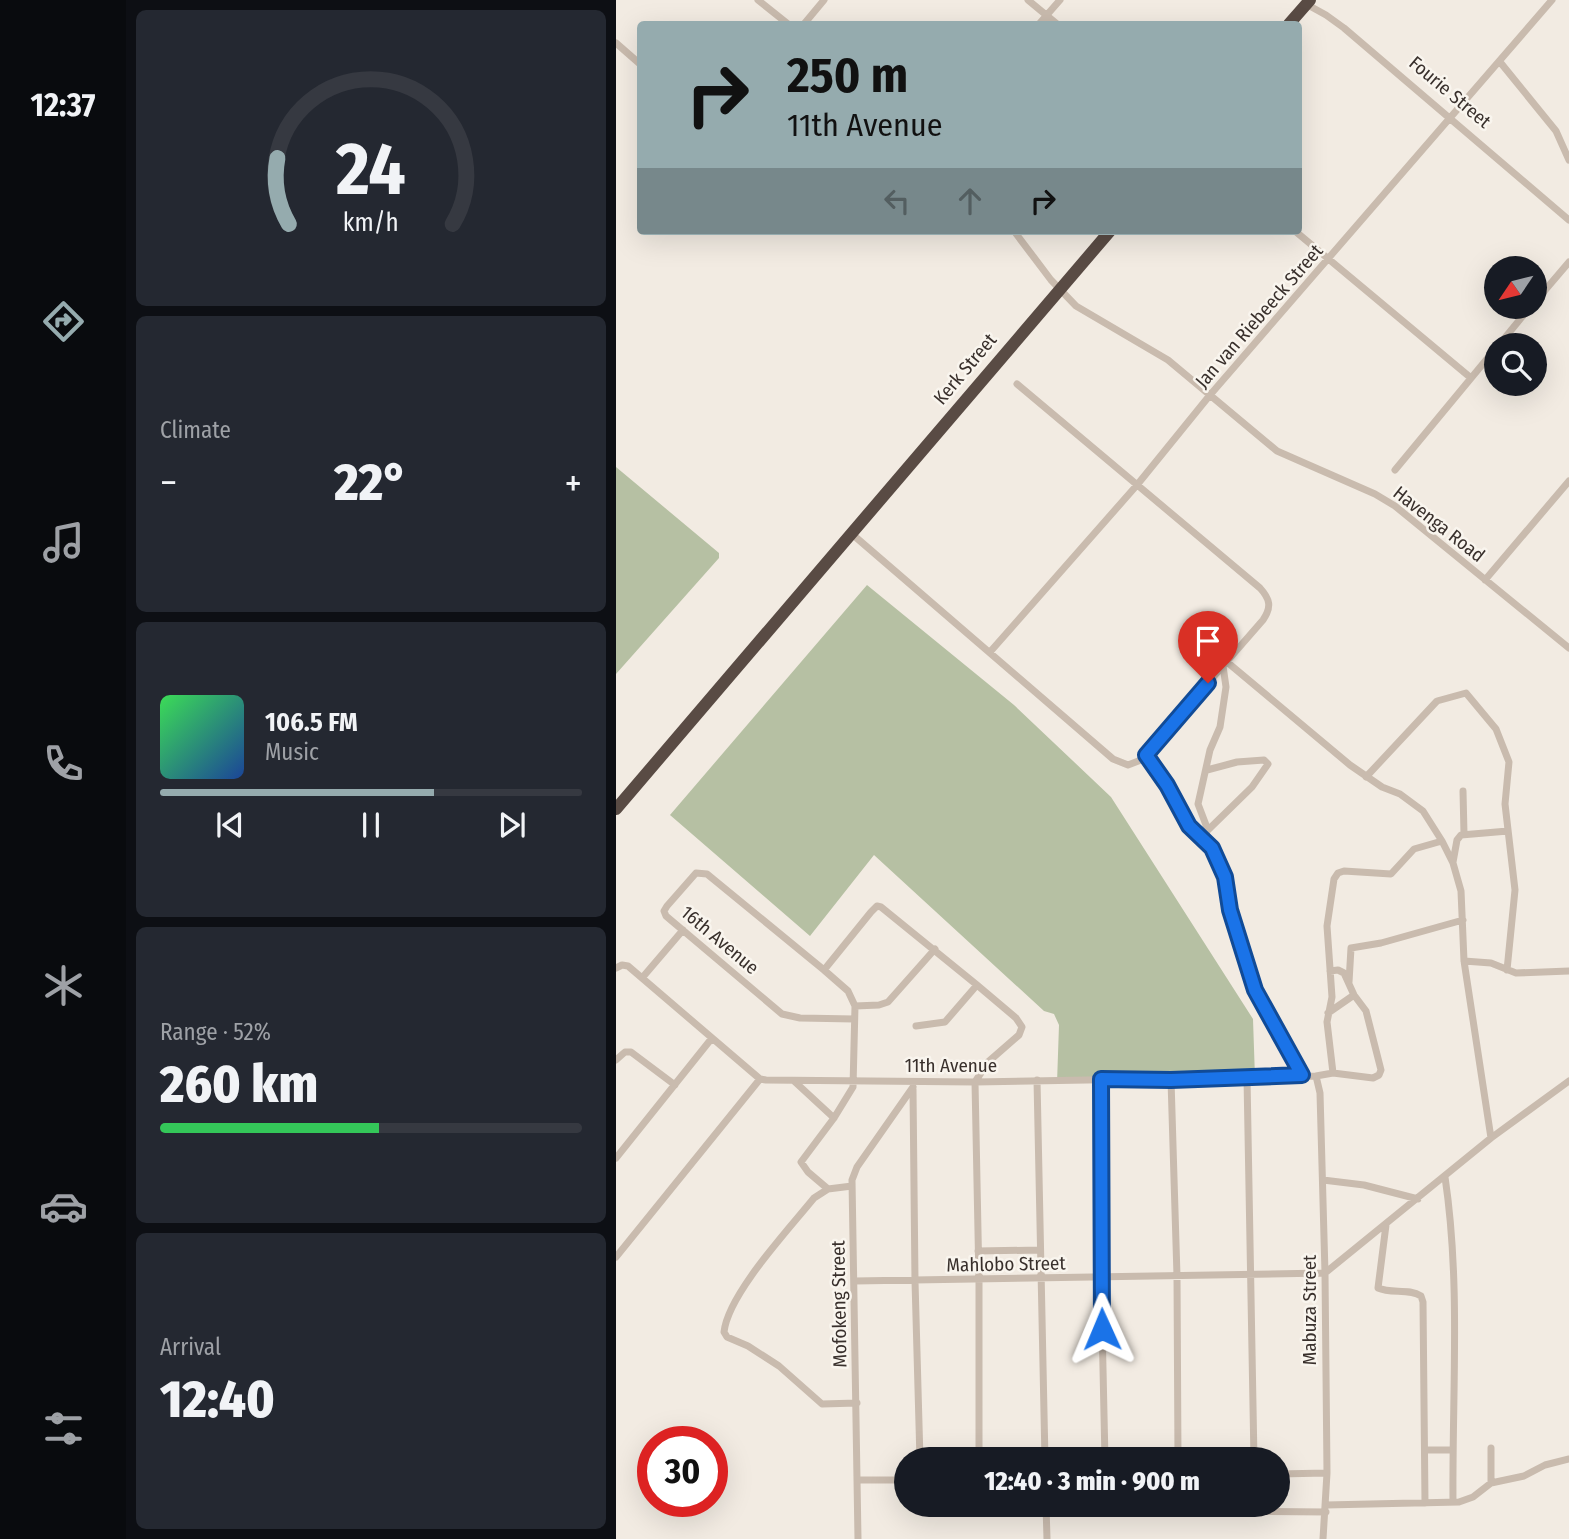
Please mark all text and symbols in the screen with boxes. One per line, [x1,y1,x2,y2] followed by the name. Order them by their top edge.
[787,46,908,105] text: 250 m
[672,49,763,140] icon: right
[1404,51,1496,133] street label: Fourie Street
[31,86,95,124] text: 12:37
[787,106,943,144] text: 11th Avenue
[335,126,406,213] text: 24
[878,182,916,220] icon: left
[951,182,989,220] icon: ahead
[1024,182,1062,220] icon: right
[343,208,399,238] text: km/h
[1190,239,1328,392] street label: Jan van Riebeeck Street
[1484,256,1547,318] north arrow
[1484,256,1547,396] map controls
[39,297,88,346] icon: directions
[929,328,1002,409] street label: Kerk Street
[1484,333,1547,396] button: search
[160,416,231,444] text: Climate
[334,451,408,514] text: 22°
[160,460,177,506] text: −
[565,460,582,506] text: +
[1389,481,1489,567] street label: Havenga Road
[39,518,88,567] icon: music
[1178,611,1238,683] pin
[1189,622,1227,660] icon: arrive
[265,707,358,738] text: 106.5 FM
[265,738,319,766] text: Music
[39,739,88,788] icon: phone
[211,806,249,844] icon: previous
[352,806,390,844] icon: pause
[493,806,531,844] icon: next
[676,901,764,979] street label: 16th Avenue
[39,961,88,1010] icon: climate
[160,1018,271,1046] text: Range · 52%
[160,1053,318,1116] text: 260 km
[905,1054,997,1077] street label: 11th Avenue
[39,1182,88,1231] icon: car
[826,1239,852,1368] street label: Mofokeng Street
[946,1251,1066,1277] street label: Mahlobo Street
[1298,1254,1321,1365] street label: Mabuza Street
[1065,1292,1139,1366] position arrow
[160,1333,221,1361] text: Arrival
[160,1368,275,1431] text: 12:40
[39,1404,88,1453] icon: filters
[637,1426,728,1517] speed limit sign: 30
[984,1466,1200,1497] text: 12:40 · 3 min · 900 m

